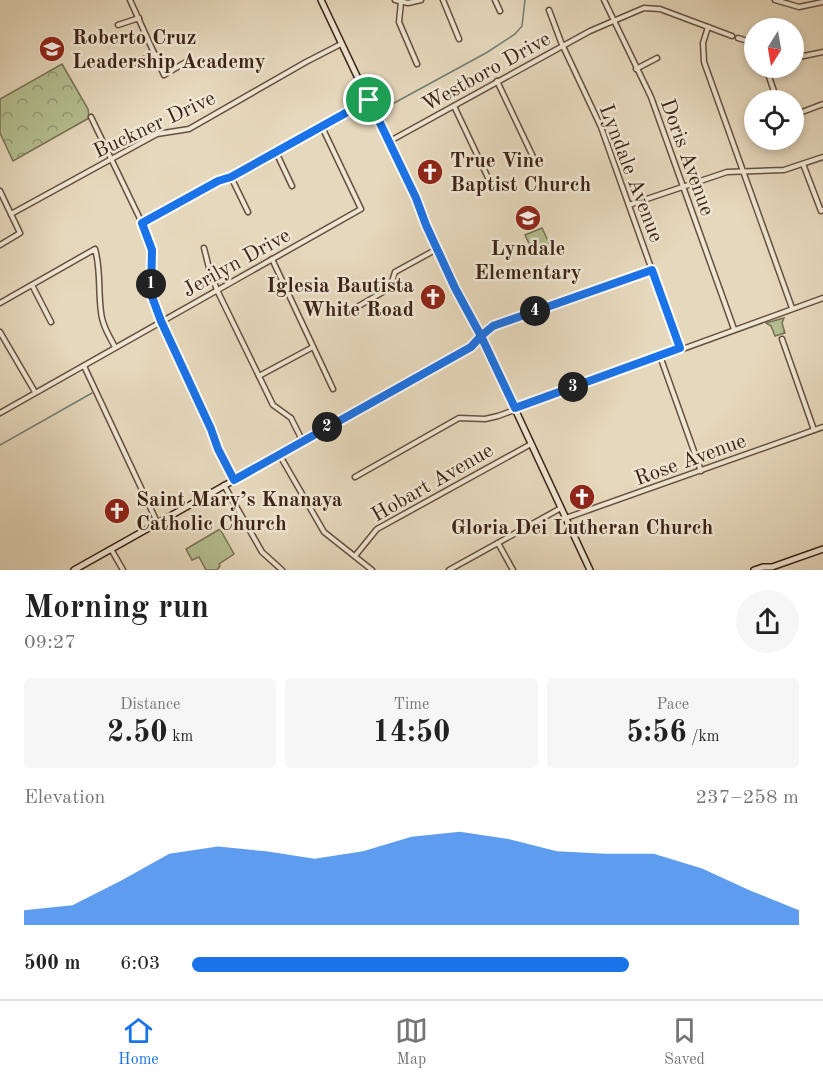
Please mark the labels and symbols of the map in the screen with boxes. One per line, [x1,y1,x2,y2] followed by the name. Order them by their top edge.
[744,18,804,78] north arrow
[72,28,266,73] place label: Roberto Cruz Leadership Academy
[419,28,554,116] street label: Westboro Drive
[37,34,67,64] school or university icon: Roberto Cruz Leadership Academy
[343,74,394,125] pin
[91,88,219,163] street label: Buckner Drive
[656,96,717,219] street label: Doris Avenue
[595,102,667,245] street label: Lyndale Avenue
[450,151,592,196] place label: True Vine Baptist Church
[415,157,445,187] church icon: True Vine Baptist Church
[513,203,543,233] school or university icon: Lyndale Elementary
[179,225,294,302] street label: Jerilyn Drive
[474,239,582,284] place label: Lyndale Elementary
[136,269,166,299] pin: 1
[267,276,414,321] place label: Iglesia Bautista White Road
[418,282,448,312] church icon: Iglesia Bautista White Road
[520,296,550,326] pin: 4
[558,372,588,402] pin: 3
[312,412,342,442] pin: 2
[632,431,749,490] street label: Rose Avenue
[368,440,497,527] street label: Hobart Avenue
[567,482,597,512] church icon: Gloria Dei Lutheran Church
[136,490,343,535] place label: Saint Mary’s Knanaya Catholic Church
[102,496,132,526] church icon: Saint Mary’s Knanaya Catholic Church
[451,518,714,539] place label: Gloria Dei Lutheran Church

